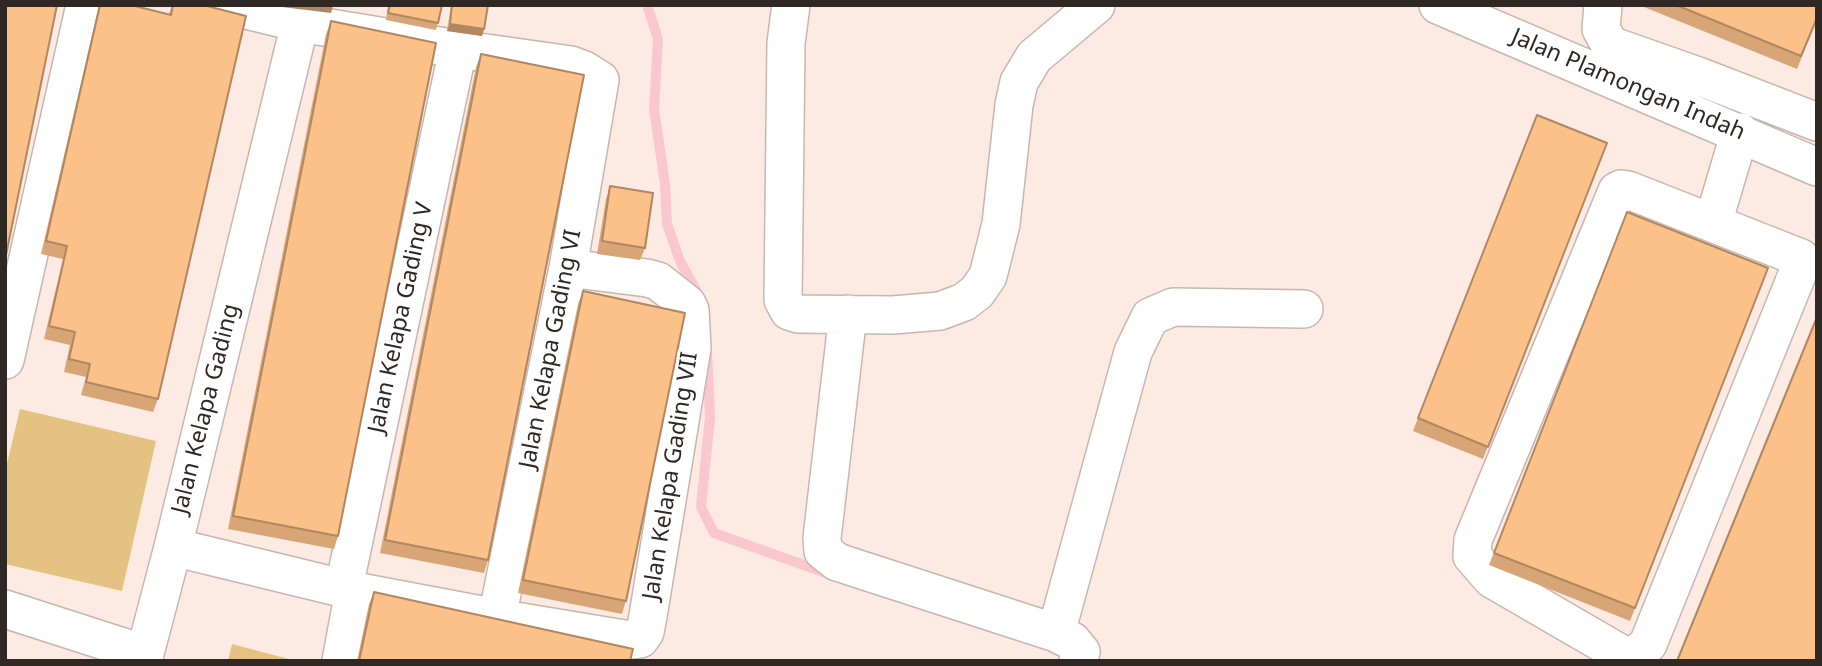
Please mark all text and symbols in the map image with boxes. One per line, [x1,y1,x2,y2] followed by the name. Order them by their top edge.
[1507,23,1749,147] street label: Jalan Plamongan Indah
[363,200,439,436] street label: Jalan Kelapa Gading V
[514,227,588,471] street label: Jalan Kelapa Gading VI
[167,301,245,517] street label: Jalan Kelapa Gading
[638,350,704,602] street label: Jalan Kelapa Gading VII

